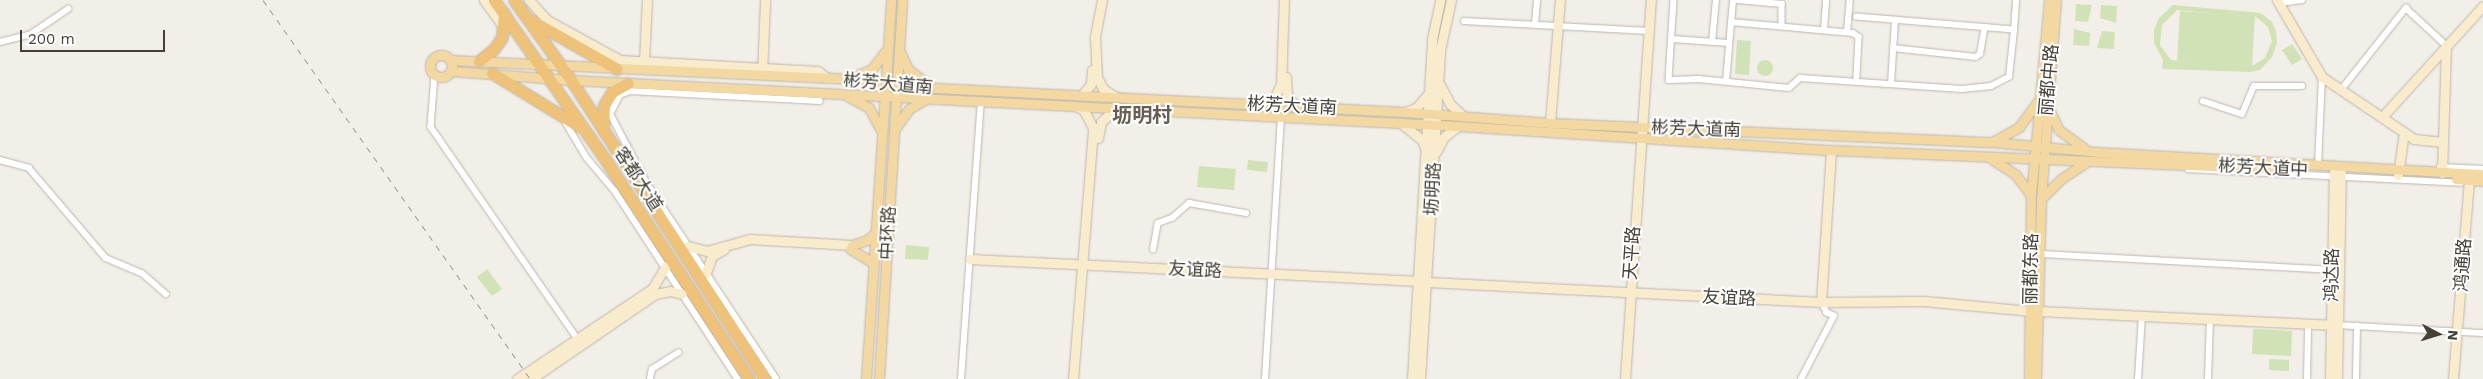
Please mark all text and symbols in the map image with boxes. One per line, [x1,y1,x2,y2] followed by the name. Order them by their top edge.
[22,20,168,52] scale bar
[28,30,75,48] text: 200 m
[2035,43,2063,117] street label: 丽都中路
[842,69,934,99] street label: 彬芳大道南
[1246,93,1338,119] street label: 彬芳大道南
[1112,103,1172,127] district label: 坜明村
[1651,117,1741,141] street label: 彬芳大道南
[609,143,667,215] street label: 客都大道
[2217,155,2309,181] street label: 彬芳大道中
[1421,161,1445,217] street label: 坜明路
[876,205,900,261] street label: 中环路
[1619,225,1645,281] street label: 天平路
[2020,233,2042,305] street label: 丽都东路
[2450,237,2476,293] street label: 鸿通路
[2321,248,2343,302] street label: 鸿达路
[1167,258,1223,282] street label: 友谊路
[1701,286,1757,310] street label: 友谊路
[2413,309,2463,359] north arrow
[2445,329,2461,341] text: N

